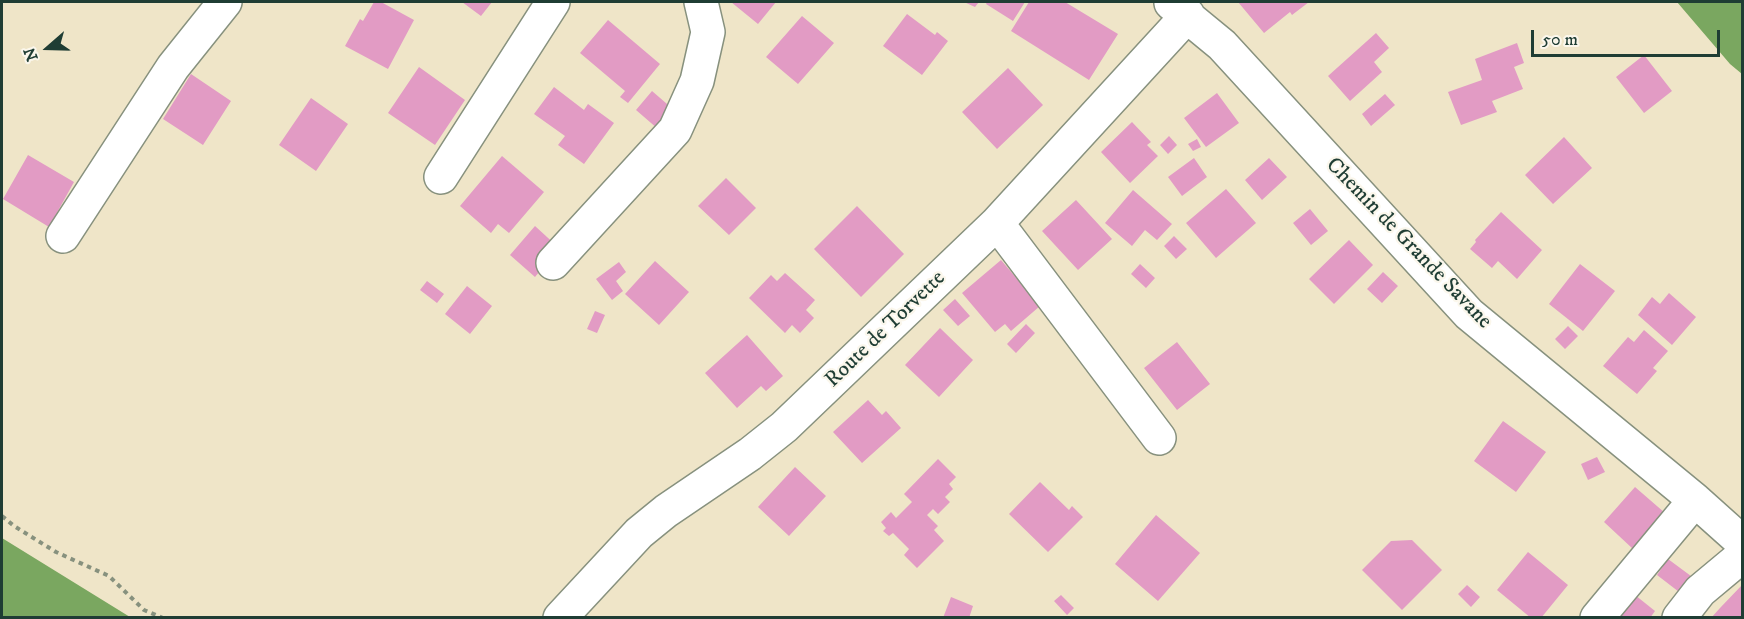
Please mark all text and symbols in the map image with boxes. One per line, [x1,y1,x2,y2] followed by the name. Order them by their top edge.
[18,18,78,78] north arrow
[1534,18,1723,56] scale bar
[1542,29,1578,51] text: 50 m
[19,45,43,64] text: N
[1319,153,1497,335] street label: Chemin de Grande Savane
[820,266,952,394] street label: Route de Torvette

